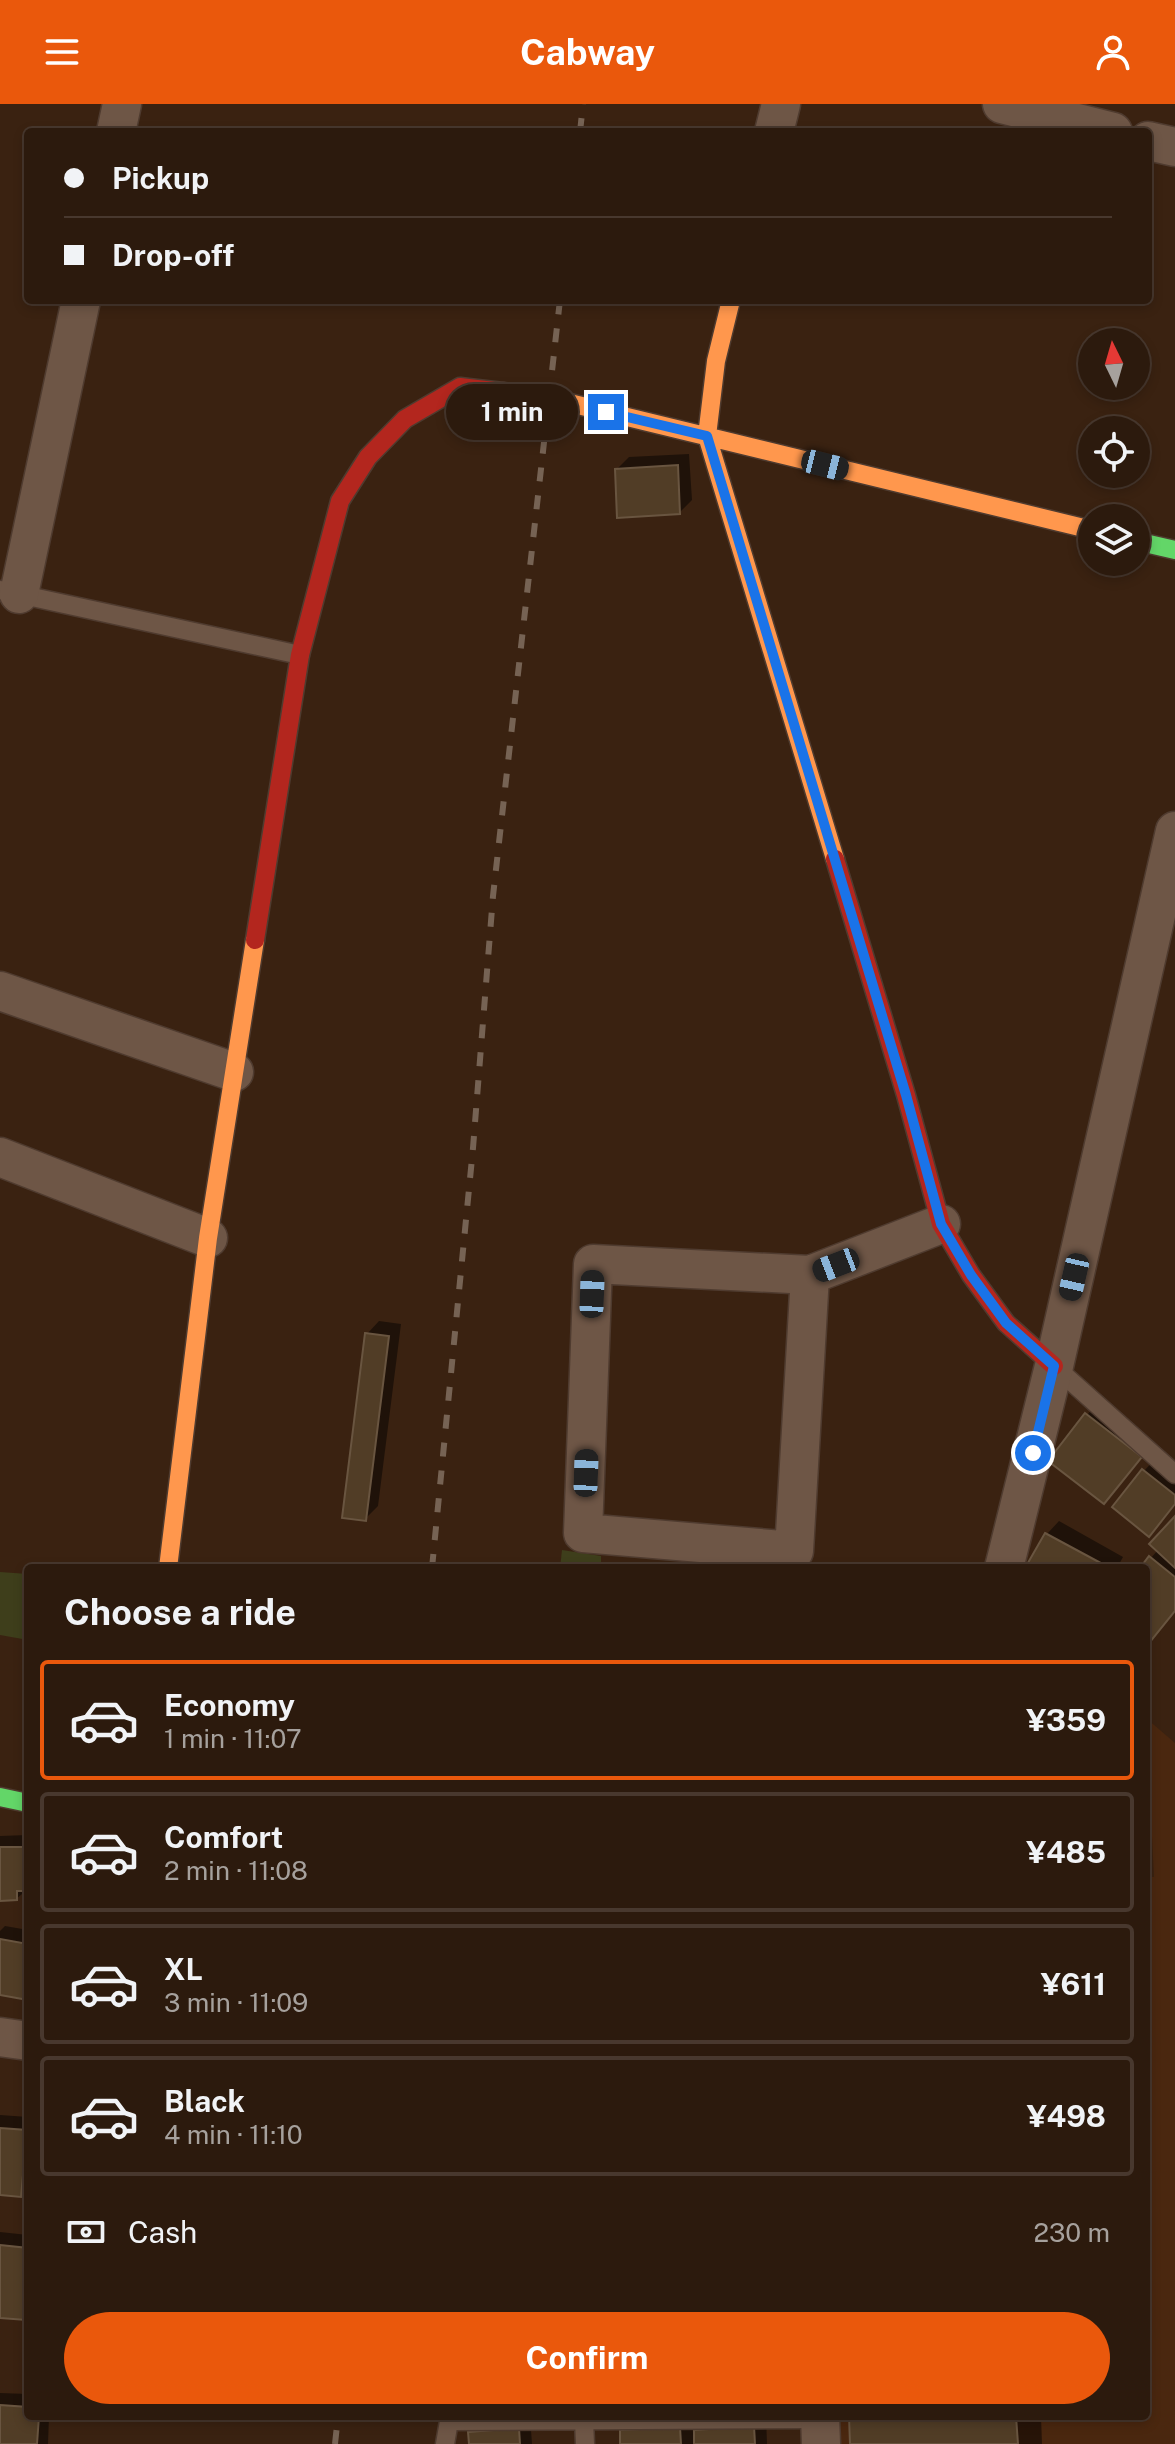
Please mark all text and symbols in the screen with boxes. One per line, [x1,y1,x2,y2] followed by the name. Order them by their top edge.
[40,30,84,74] icon: menu
[1091,30,1135,74] icon: person
[520,31,655,73] text: Cabway
[112,160,209,196] text: Pickup
[112,237,234,273] text: Drop-off
[1078,328,1150,400] north arrow
[1078,328,1150,576] map controls
[446,384,578,440] callout: 1 min
[588,394,624,430] route end
[481,396,543,427] text: 1 min
[1078,416,1150,488] button: locate
[799,448,851,482] car
[1078,504,1150,576] button: layers
[809,1245,863,1285] car
[1057,1251,1091,1303] car
[579,1270,605,1318] car
[1015,1435,1051,1471] route start
[573,1449,599,1497] car
[64,1591,296,1633] text: Choose a ride
[68,1684,140,1756] icon: car
[164,1687,295,1723] text: Economy
[1026,1702,1106,1738] text: ¥359
[164,1723,302,1754] text: 1 min · 11:07
[68,1816,140,1888] icon: car
[164,1819,283,1855] text: Comfort
[1026,1834,1106,1870] text: ¥485
[164,1855,308,1886] text: 2 min · 11:08
[68,1948,140,2020] icon: car
[164,1951,203,1987] text: XL
[1041,1966,1106,2002] text: ¥611
[164,1987,308,2018] text: 3 min · 11:09
[68,2080,140,2152] icon: car
[164,2083,245,2119] text: Black
[1027,2098,1106,2134] text: ¥498
[164,2119,303,2150] text: 4 min · 11:10
[64,2210,108,2254] icon: cash
[128,2214,197,2250] text: Cash
[1034,2217,1110,2248] text: 230 m
[64,2312,1110,2404] button: Confirm

